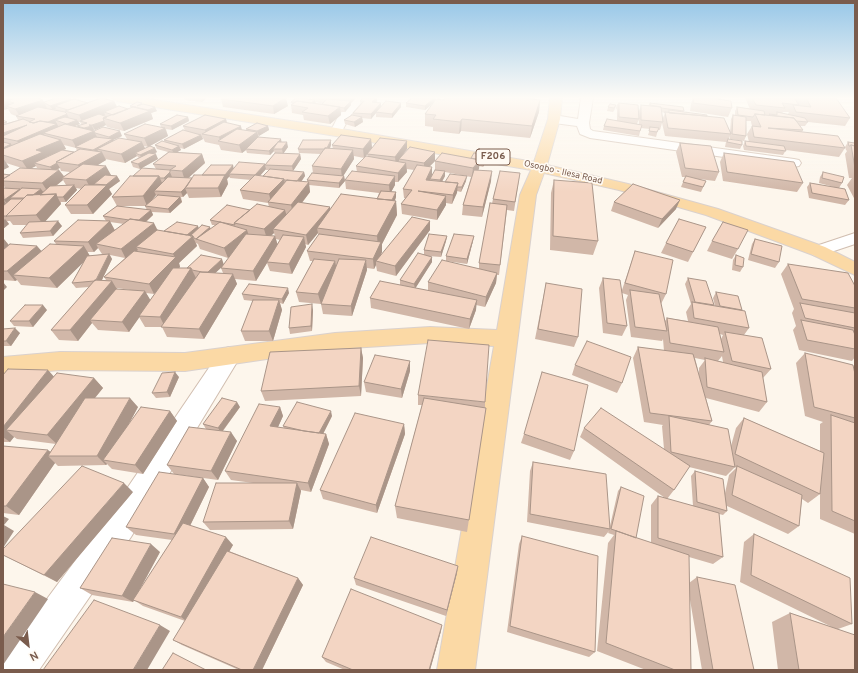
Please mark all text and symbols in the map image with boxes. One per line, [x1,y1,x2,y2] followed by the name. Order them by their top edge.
[476,149,510,165] road number: F206
[523,159,603,187] street label: Osogbo - Ilesa Road
[8,625,48,665] north arrow
[27,648,40,664] text: N

